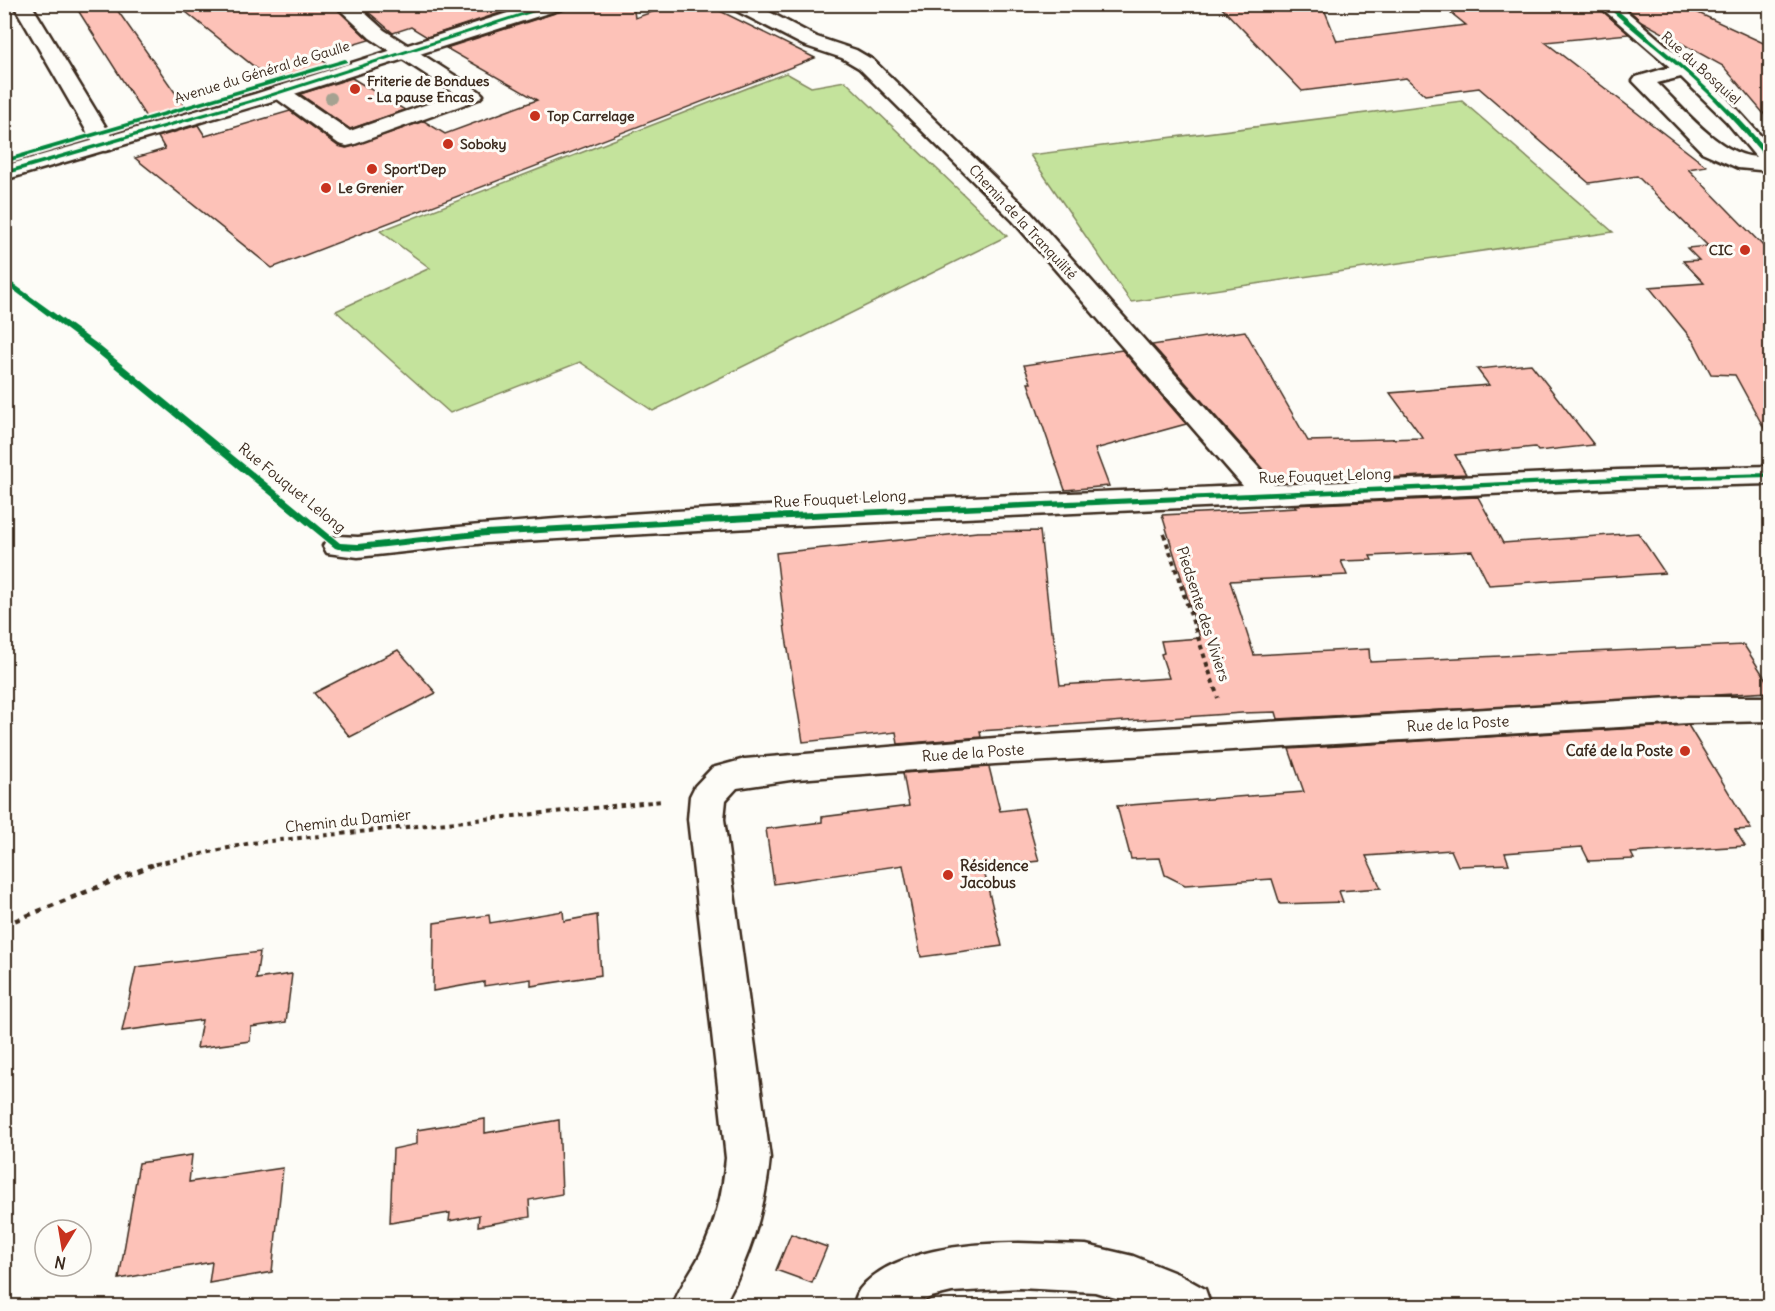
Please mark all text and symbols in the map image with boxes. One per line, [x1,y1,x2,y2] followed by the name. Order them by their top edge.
[1658,28,1744,108] street label: Rue du Bosquiel
[172,37,352,107] street label: Avenue du Général de Gaulle
[367,72,490,106] place label: Friterie de Bondues - La pause Encas
[348,82,362,96] marker: Friterie de Bondues - La pause Encas
[547,107,635,125] place label: Top Carrelage
[528,109,542,123] marker: Top Carrelage
[460,135,506,153] place label: Soboky
[441,137,455,151] marker: Soboky
[384,160,446,178] place label: Sport'Dep
[965,161,1081,283] street label: Chemin de la Tranquilité
[365,162,379,176] marker: Sport'Dep
[338,179,404,197] place label: Le Grenier
[319,181,333,195] marker: Le Grenier
[1709,241,1733,259] place label: CIC
[1738,243,1752,257] marker: CIC
[235,438,350,537] street label: Rue Fouquet Lelong
[1258,464,1392,487] street label: Rue Fouquet Lelong
[773,486,907,511] street label: Rue Fouquet Lelong
[1173,544,1234,684] street label: Piedsente des Viviers
[1406,711,1510,736] street label: Rue de la Poste
[921,739,1025,766] street label: Rue de la Poste
[1566,741,1673,760] place label: Café de la Poste
[1678,744,1692,758] marker: Café de la Poste
[284,804,412,837] street label: Chemin du Damier
[960,856,1028,892] place label: Résidence Jacobus
[941,868,955,882] marker: Résidence Jacobus
[33,1218,93,1278] north arrow
[53,1252,67,1274] text: N

